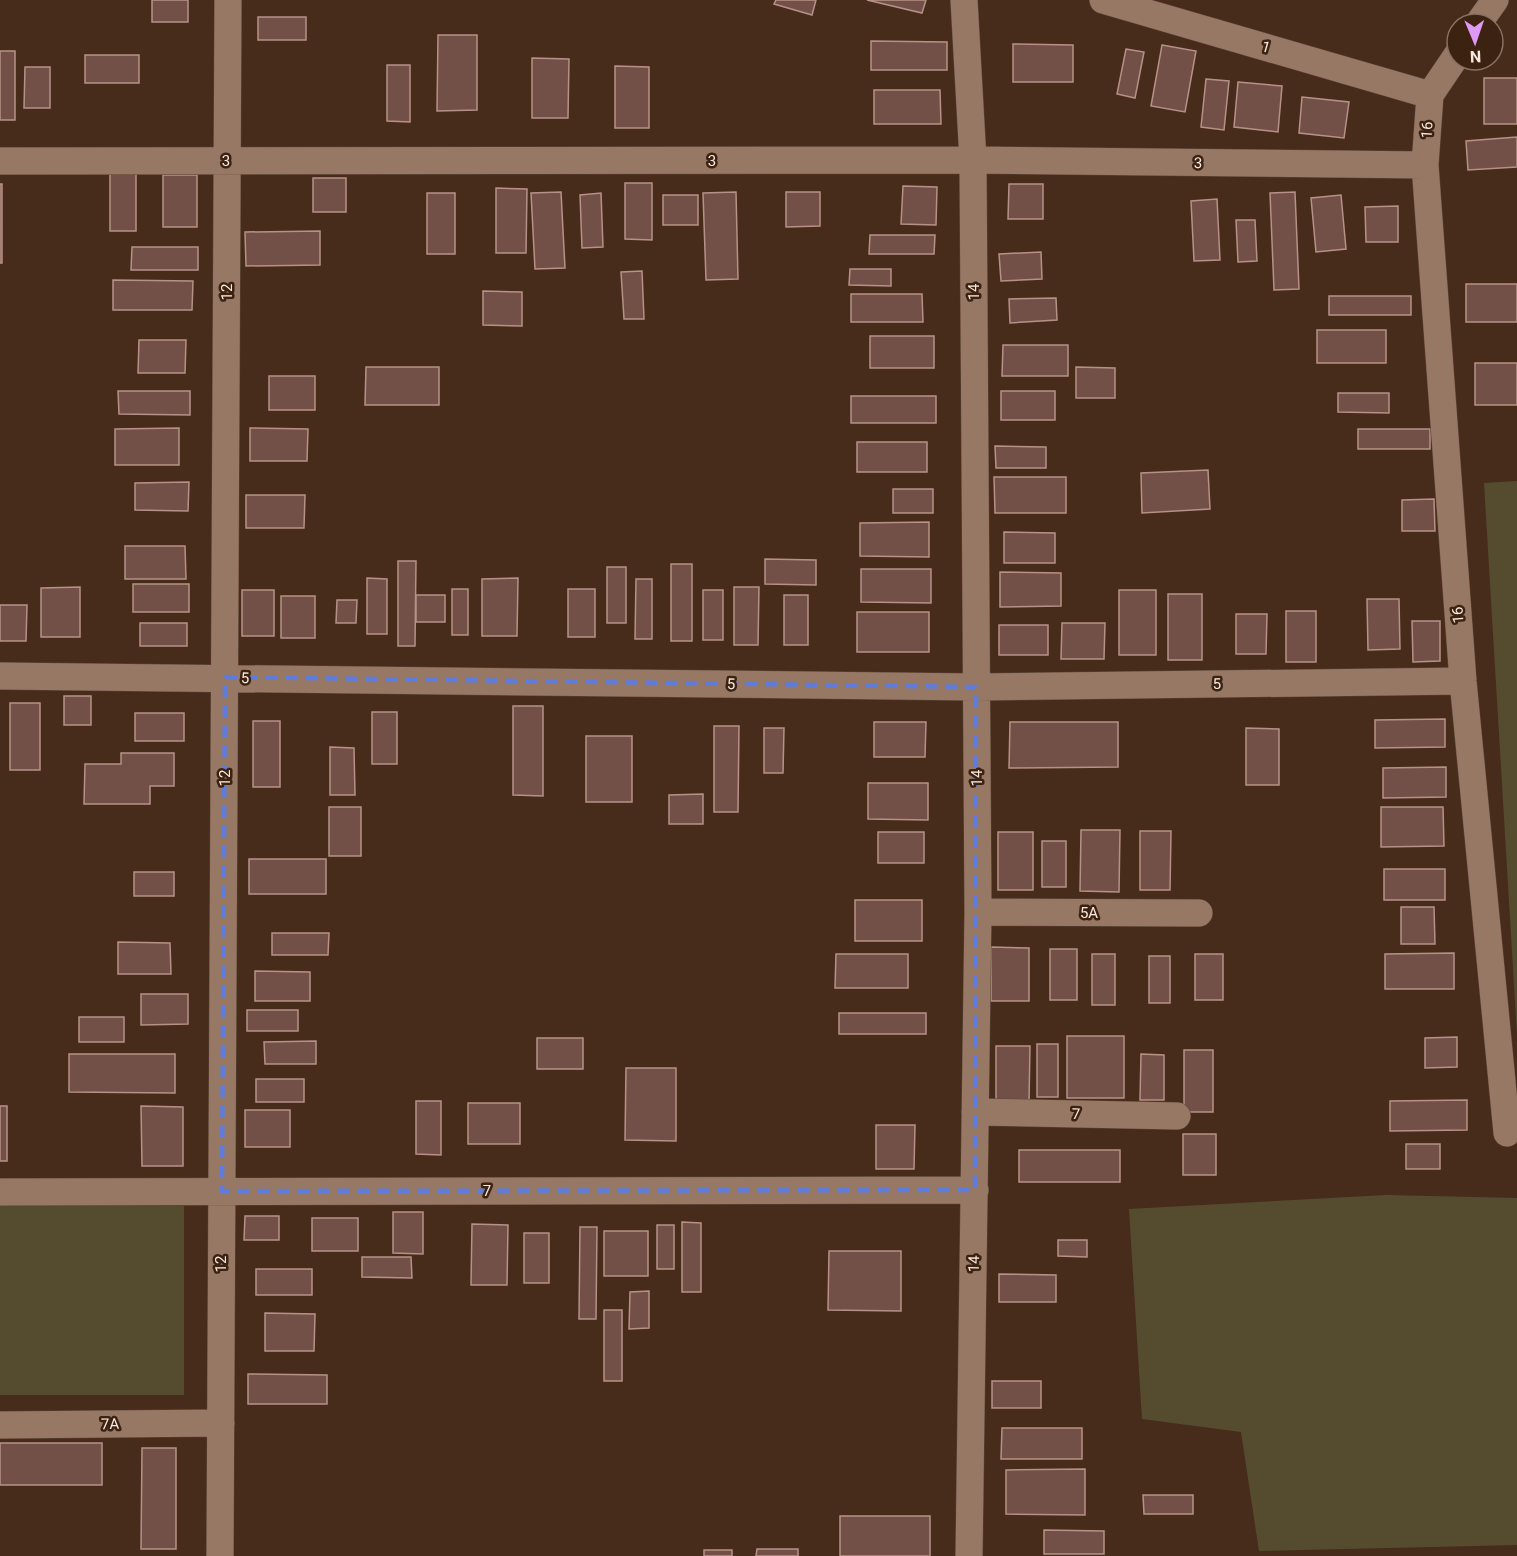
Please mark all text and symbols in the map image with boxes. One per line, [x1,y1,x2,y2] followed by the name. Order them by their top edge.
[1445,12,1505,72] north arrow
[1259,37,1273,57] street label: 1
[1470,47,1481,66] text: N
[1417,121,1437,139] street label: 16
[222,152,230,170] street label: 3
[708,152,716,170] street label: 3
[1194,154,1202,172] street label: 3
[965,283,983,300] street label: 14
[218,284,236,300] street label: 12
[1448,606,1468,624] street label: 16
[241,669,249,687] street label: 5
[727,675,735,693] street label: 5
[1213,675,1221,693] street label: 5
[968,769,986,786] street label: 14
[216,770,234,786] street label: 12
[1080,904,1098,922] street label: 5A
[1072,1105,1080,1123] street label: 7
[483,1182,491,1200] street label: 7
[965,1255,983,1273] street label: 14
[212,1256,230,1272] street label: 12
[101,1415,119,1433] street label: 7A

